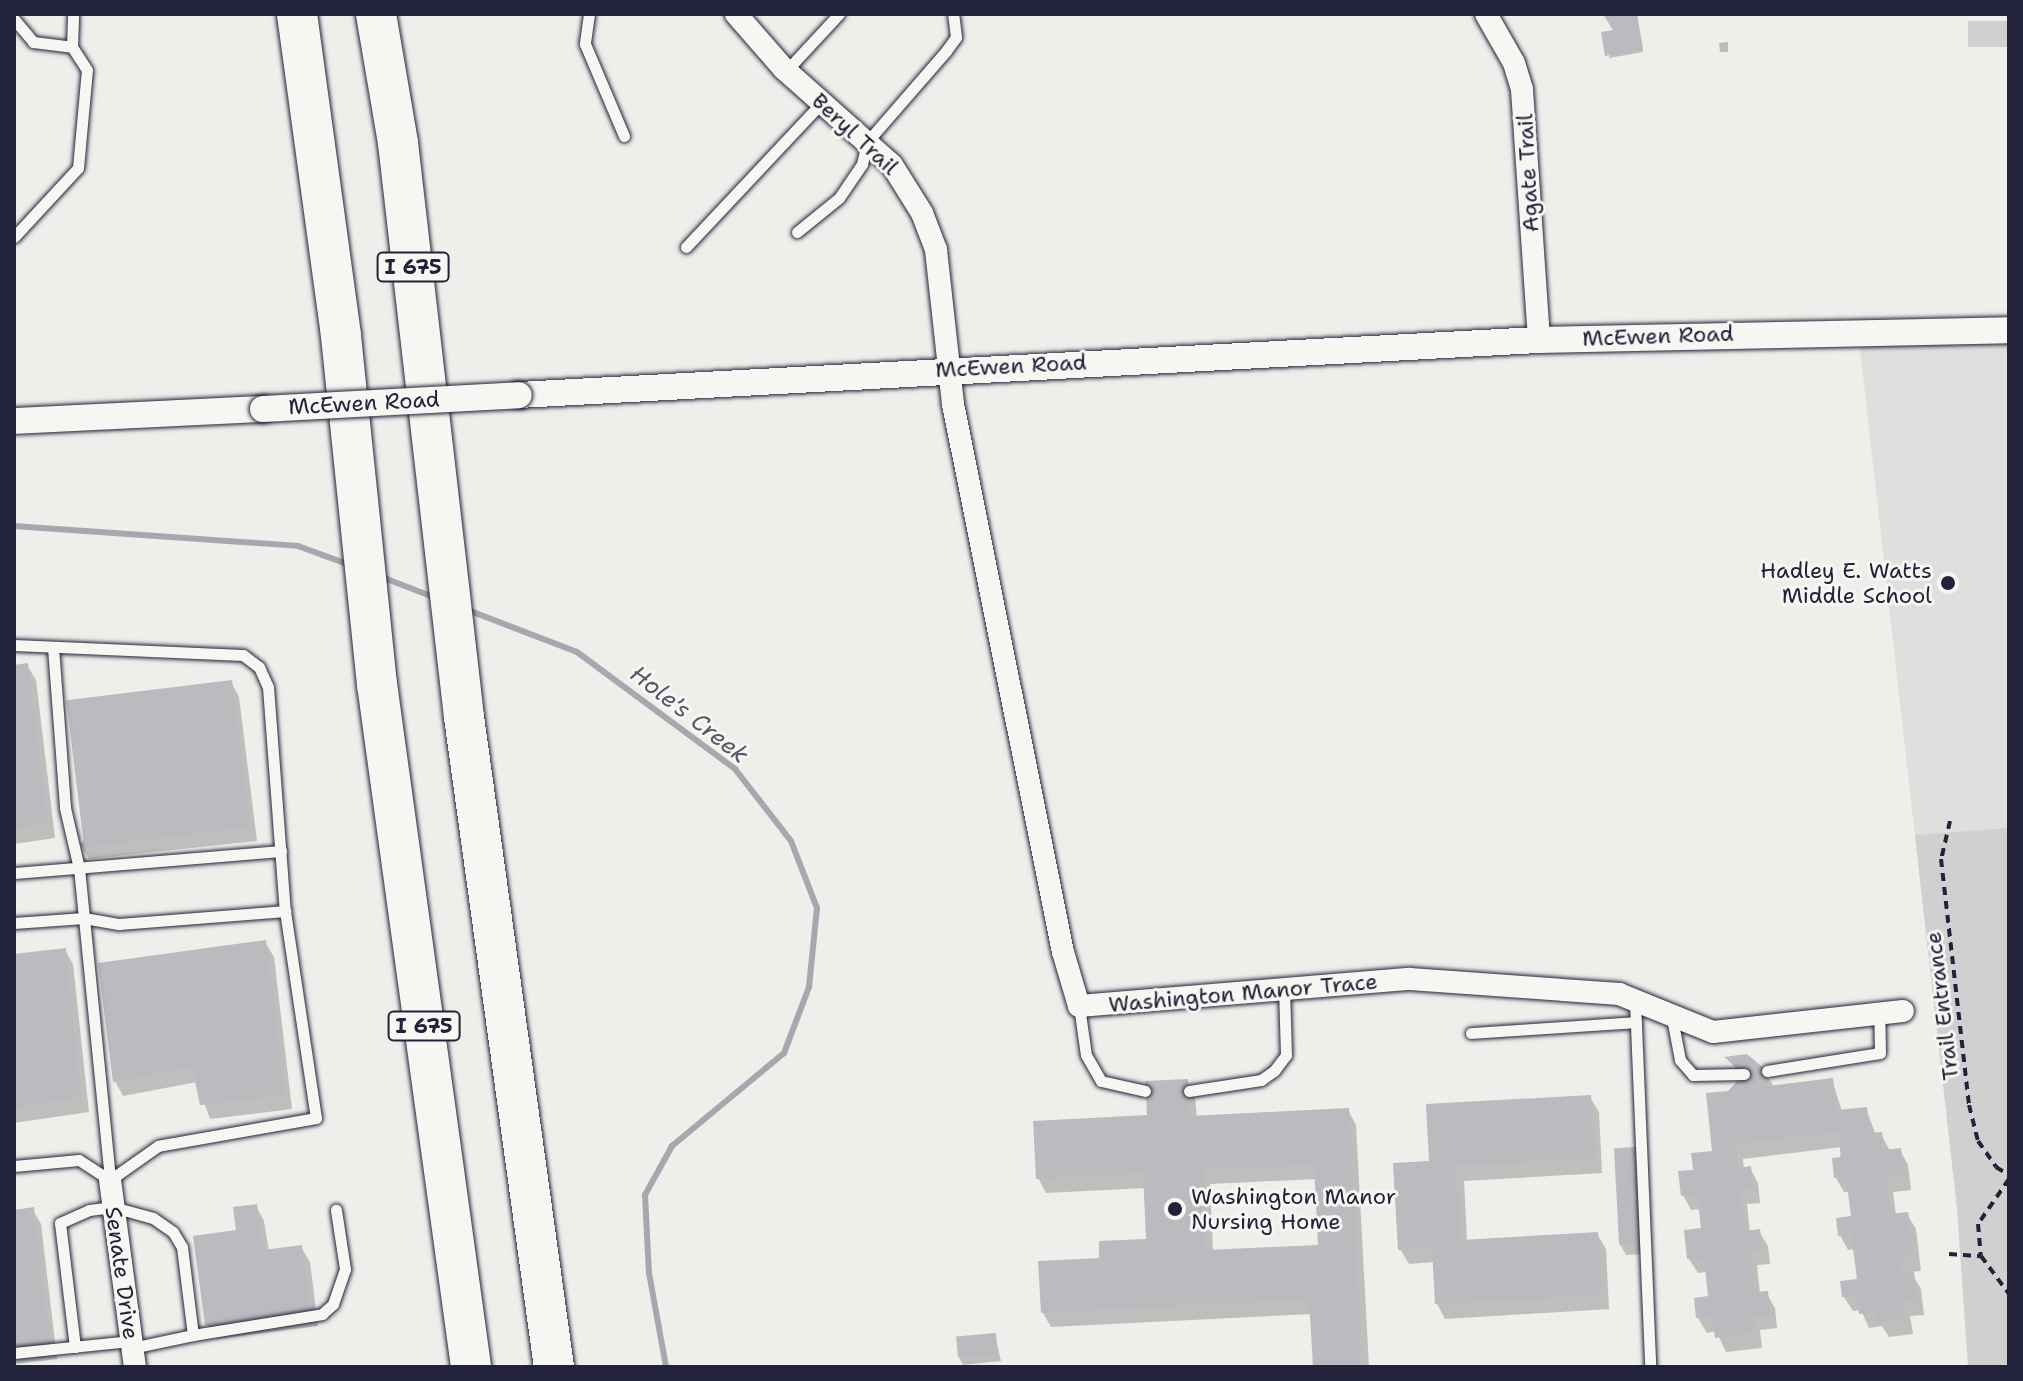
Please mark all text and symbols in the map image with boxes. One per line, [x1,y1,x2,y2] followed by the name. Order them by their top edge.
[806,87,904,181] street label: Beryl Trail
[1512,113,1544,233] street label: Agate Trail
[375,251,451,283] road number: I 675
[1582,320,1734,352] street label: McEwen Road
[935,349,1087,383] street label: McEwen Road
[288,386,440,420] street label: McEwen Road
[1760,557,1932,608] place label: Hadley E. Watts Middle School
[1939,574,1957,592] marker: Hadley E. Watts Middle School
[624,660,754,770] water label: Hole's Creek
[1920,930,1964,1082] street label: Trail Entrance
[1107,968,1379,1018] street label: Washington Manor Trace
[386,1010,462,1042] road number: I 675
[1191,1183,1396,1234] place label: Washington Manor Nursing Home
[1166,1200,1184,1218] marker: Washington Manor Nursing Home
[100,1205,144,1341] street label: Senate Drive

